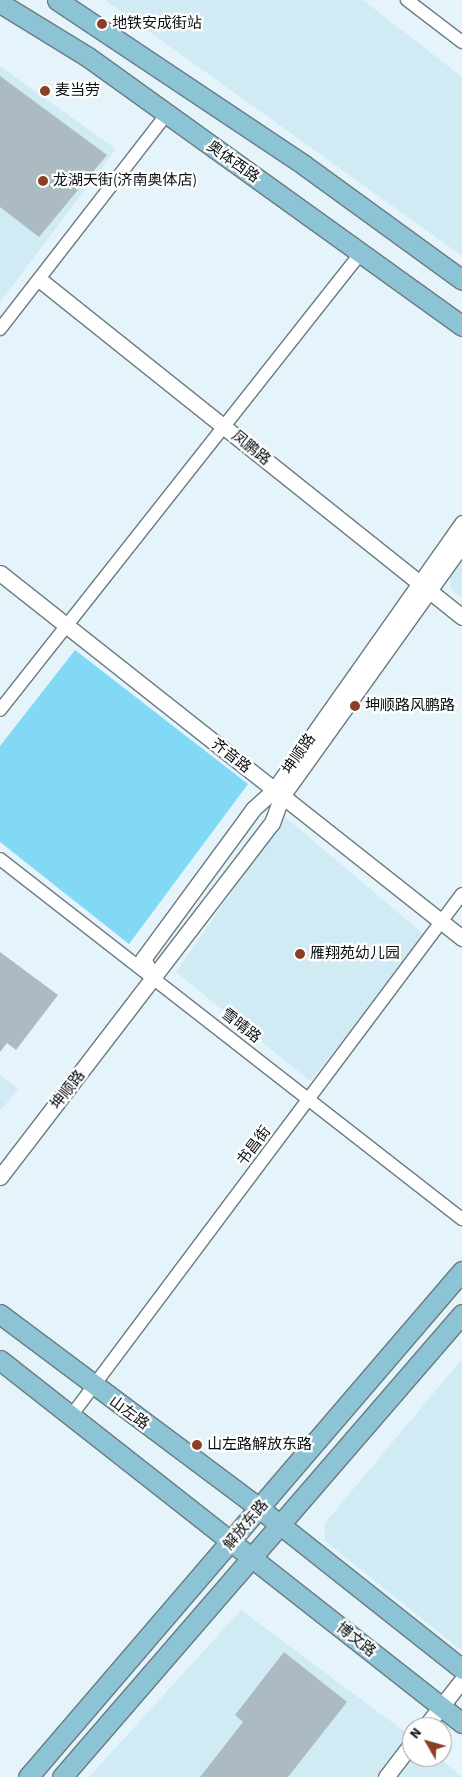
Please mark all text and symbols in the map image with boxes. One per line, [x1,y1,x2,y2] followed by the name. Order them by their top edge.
[112,15,202,33] place label: 地铁安成街站
[96,18,108,30] marker: 地铁安成街站
[55,82,100,100] place label: 麦当劳
[39,85,51,97] marker: 麦当劳
[203,137,263,187] street label: 奥体西路
[53,172,197,190] place label: 龙湖天街(济南奥体店)
[37,175,49,187] marker: 龙湖天街(济南奥体店)
[228,427,274,469] street label: 凤鹏路
[365,697,455,715] place label: 坤顺路风鹏路
[349,700,361,712] marker: 坤顺路风鹏路
[279,730,319,778] street label: 坤顺路
[208,735,254,777] street label: 齐音路
[310,945,400,963] place label: 雁翔苑幼儿园
[294,948,306,960] marker: 雁翔苑幼儿园
[218,1005,264,1047] street label: 雪晴路
[47,1067,89,1113] street label: 坤顺路
[233,1123,275,1169] street label: 书昌街
[106,1392,152,1434] street label: 山左路
[207,1436,312,1454] place label: 山左路解放东路
[191,1439,203,1451] marker: 山左路解放东路
[220,1496,272,1554] street label: 解放东路
[333,1619,379,1661] street label: 博文路
[402,1717,452,1767] north arrow
[405,1724,427,1743] text: N

